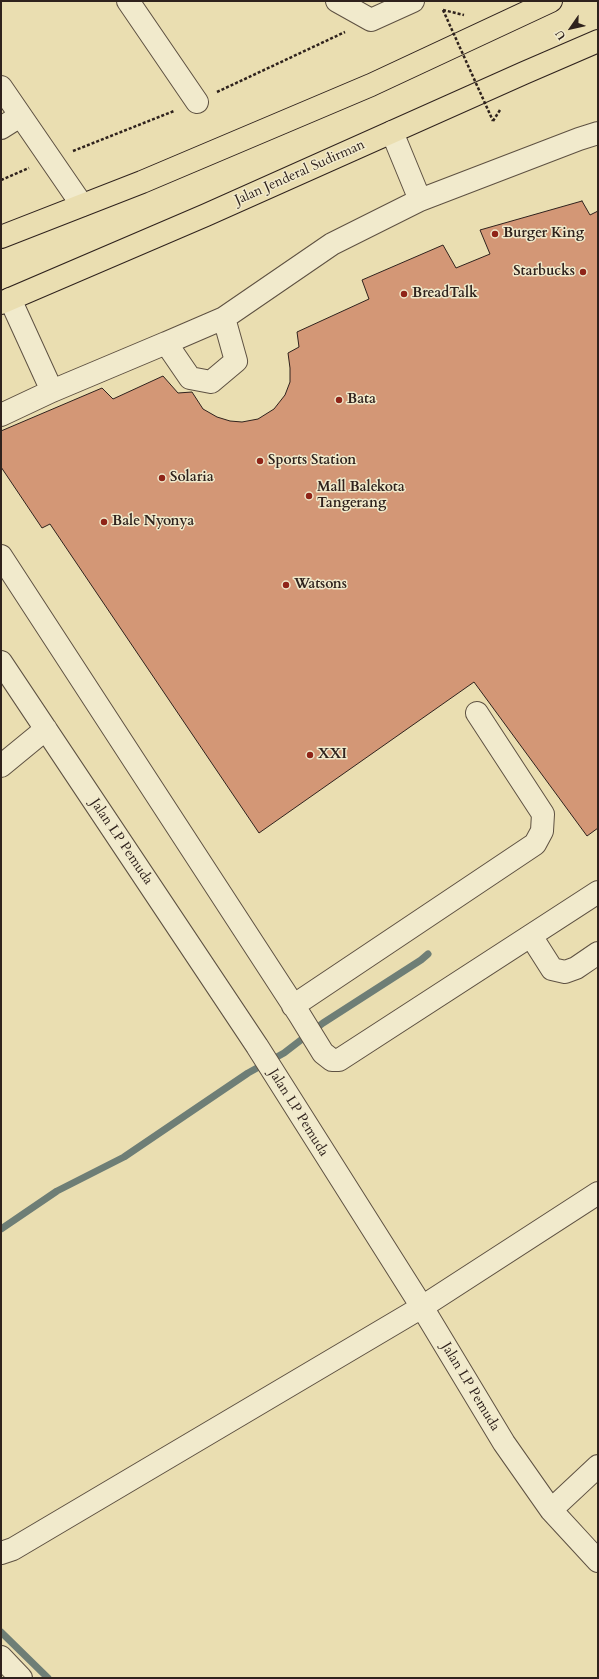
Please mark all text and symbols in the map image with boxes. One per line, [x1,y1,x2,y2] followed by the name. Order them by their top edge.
[551,8,591,48] north arrow
[552,27,569,43] text: U
[232,137,368,209] street label: Jalan Jenderal Sudirman
[503,226,584,242] place label: Burger King
[490,229,500,239] marker: Burger King
[513,264,575,280] place label: Starbucks
[578,267,588,277] marker: Starbucks
[412,286,478,302] place label: BreadTalk
[399,289,409,299] marker: BreadTalk
[347,392,376,408] place label: Bata
[334,395,344,405] marker: Bata
[268,453,356,469] place label: Sports Station
[255,456,265,466] marker: Sports Station
[170,470,214,486] place label: Solaria
[157,473,167,483] marker: Solaria
[317,480,405,512] place label: Mall Balekota Tangerang
[304,491,314,501] marker: Mall Balekota Tangerang
[112,514,194,530] place label: Bale Nyonya
[99,517,109,527] marker: Bale Nyonya
[294,577,347,593] place label: Watsons
[281,580,291,590] marker: Watsons
[318,747,347,763] place label: XXI
[305,750,315,760] marker: XXI
[86,796,156,888] street label: Jalan LP Pemuda
[264,1066,332,1160] street label: Jalan LP Pemuda
[437,1340,503,1434] street label: Jalan LP Pemuda

